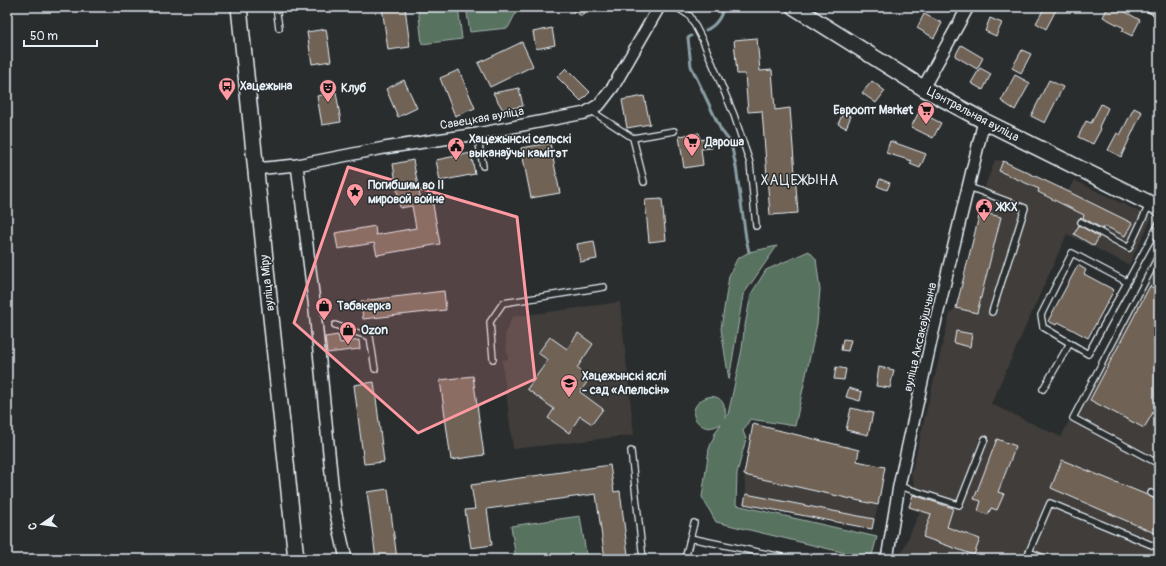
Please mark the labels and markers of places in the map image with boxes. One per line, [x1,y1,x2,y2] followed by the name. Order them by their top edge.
[217,76,237,101] bus stop icon: Хацежына
[318,78,338,103] theatre icon: Клуб
[240,79,293,94] place label: Хацежына
[341,81,366,96] place label: Клуб
[916,100,936,125] supermarket icon: Евроопт Market
[833,103,914,118] place label: Евроопт Market
[469,132,571,161] place label: Хацежынскі сельскі выканаўчы камітэт
[682,132,702,157] supermarket icon: Дароша
[704,135,744,150] place label: Дароша
[446,136,466,161] public building icon: Хацежынскі сельскі выканаўчы камітэт
[368,178,445,207] place label: Погибшим во II мировой войне
[345,182,365,207] place icon: Погибшим во II мировой войне
[974,197,994,222] public building icon: ЖКХ
[995,200,1018,215] place label: ЖКХ
[314,296,334,321] shop icon: Табакерка
[336,299,391,314] place label: Табакерка
[338,320,358,345] shop icon: Ozon
[361,323,388,338] place label: Ozon
[582,369,670,398] place label: Хацежынскі яслі - сад «Апельсін»
[559,373,579,398] school or university icon: Хацежынскі яслі - сад «Апельсін»

